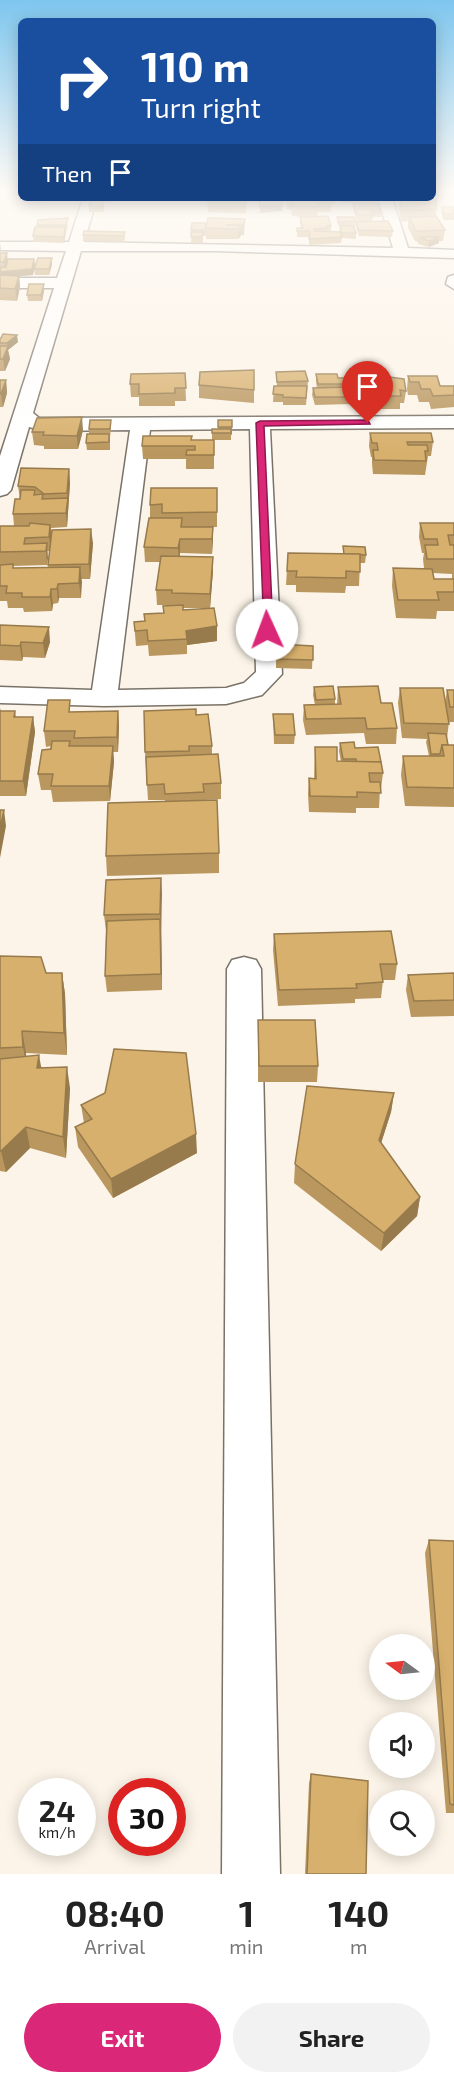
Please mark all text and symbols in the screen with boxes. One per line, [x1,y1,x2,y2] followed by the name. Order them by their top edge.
[141,40,250,90] text: 110 m
[42,42,120,120] icon: right
[141,91,261,123] text: Turn right
[104,156,137,189] icon: arrive
[42,160,92,186] text: Then
[342,361,393,423] pin
[351,370,384,403] icon: arrive
[235,598,299,662] position arrow
[369,1634,435,1700] north arrow
[369,1634,435,1856] map controls
[369,1712,435,1778] button: sound
[108,1778,186,1856] speed limit sign: 30
[369,1790,435,1856] button: search
[39,1792,75,1828] text: 24
[38,1823,76,1841] text: km/h
[65,1891,165,1934] text: 08:40
[239,1891,254,1934] text: 1
[328,1891,389,1934] text: 140
[84,1934,145,1958] text: Arrival
[229,1934,263,1958] text: min
[350,1934,367,1958] text: m
[24,2003,221,2072] button: Exit
[233,2003,430,2072] button: Share

